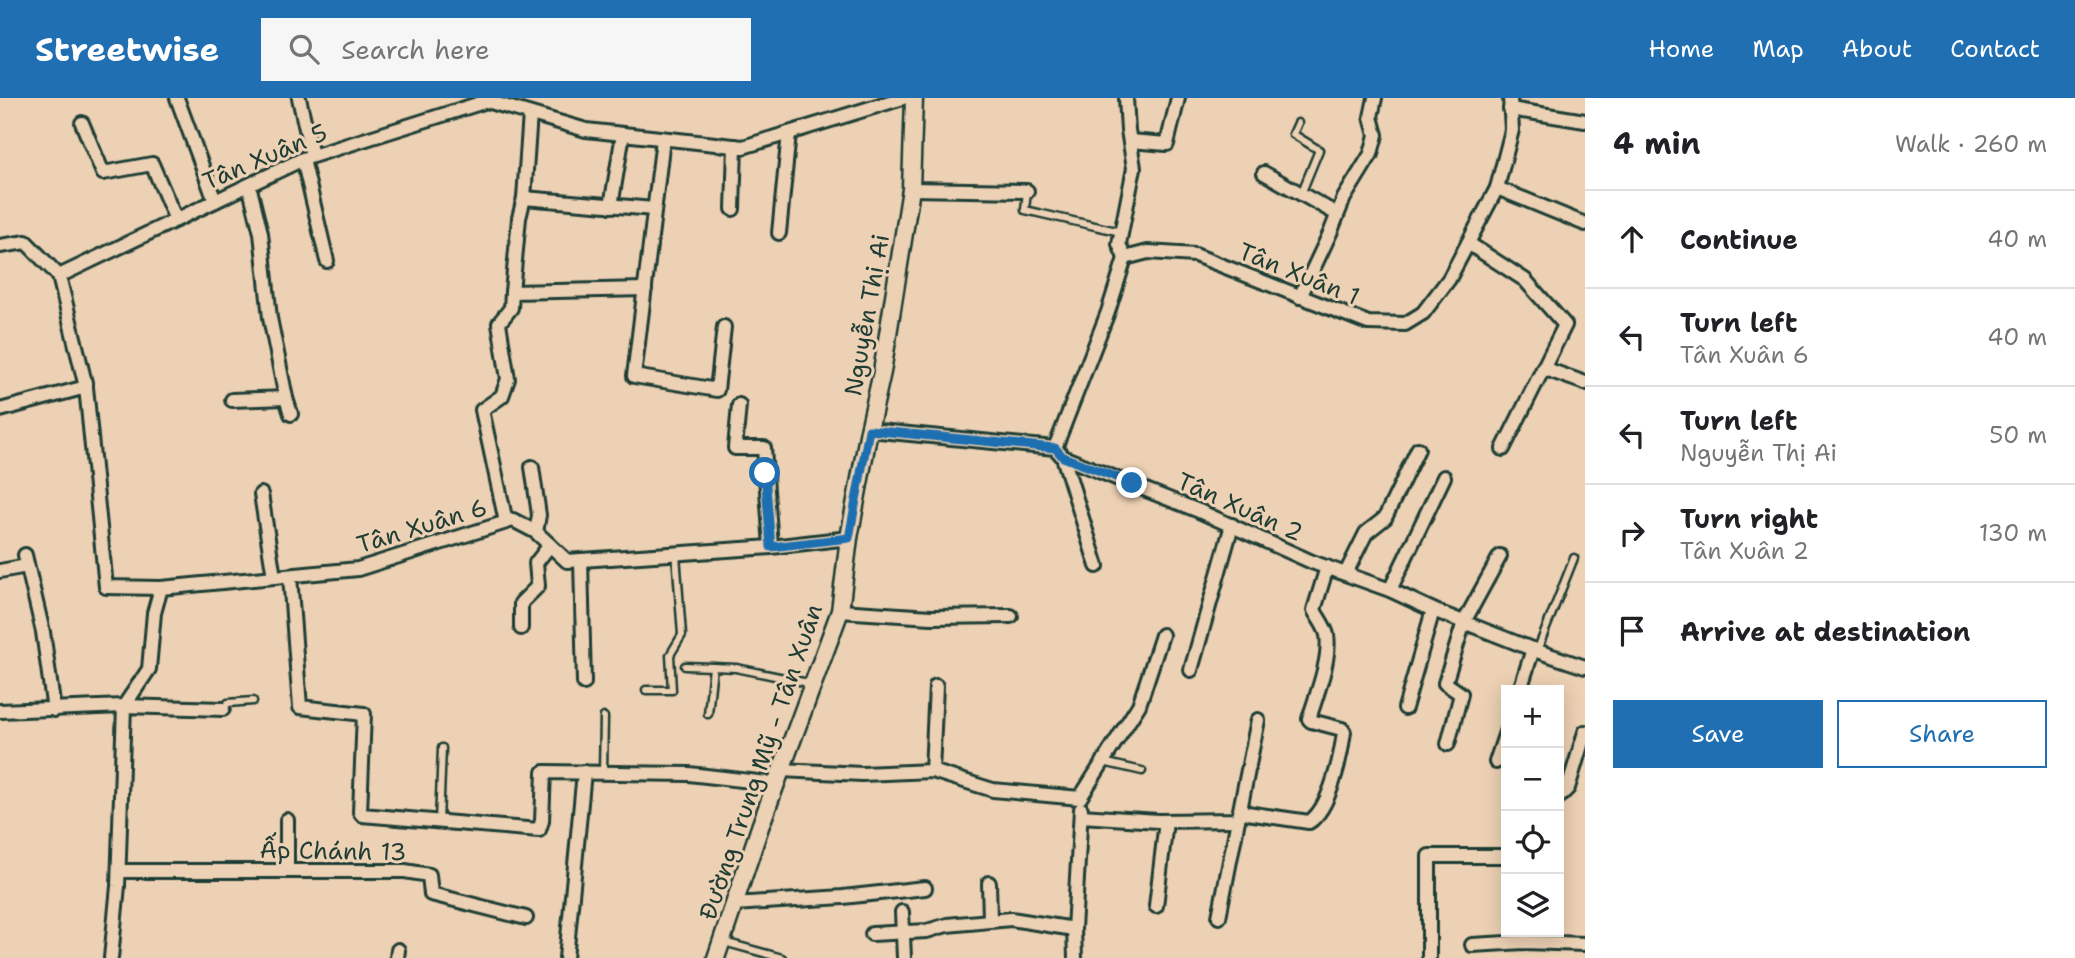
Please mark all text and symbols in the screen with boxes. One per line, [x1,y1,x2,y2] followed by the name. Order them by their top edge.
[261,18,751,81] search box
[35,27,219,72] text: Streetwise
[285,30,323,68] icon: search
[341,32,490,67] text: Search here
[1648,33,1714,65] text: Home
[1752,33,1804,65] text: Map
[1842,33,1912,65] text: About
[1950,33,2040,65] text: Contact
[198,116,332,198] street label: Tân Xuân 5
[1613,123,1700,164] text: 4 min
[1895,129,2047,159] text: Walk · 260 m
[1613,220,1651,258] icon: ahead
[1680,222,1798,257] text: Continue
[1987,224,2047,254] text: 40 m
[837,232,897,398] street label: Nguyễn Thị Ai
[1234,235,1364,313] street label: Tân Xuân 1
[1680,305,1797,340] text: Turn left
[1613,318,1651,356] icon: left
[1987,322,2047,352] text: 40 m
[1680,340,1809,370] text: Tân Xuân 6
[1680,403,1797,438] text: Turn left
[1613,416,1651,454] icon: left
[1989,420,2047,450] text: 50 m
[1680,438,1837,468] text: Nguyễn Thị Ai
[749,457,780,488] route start
[1172,465,1308,549] street label: Tân Xuân 2
[1116,467,1147,498] route end
[353,491,491,561] street label: Tân Xuân 6
[1680,501,1818,536] text: Turn right
[1613,514,1651,552] icon: right
[1979,518,2047,548] text: 130 m
[1680,536,1809,566] text: Tân Xuân 2
[692,600,830,924] street label: Đường Trung Mỹ - Tân Xuân
[1613,612,1651,650] icon: arrive
[1680,614,1970,649] text: Arrive at destination
[1501,685,1564,937] map controls
[1501,685,1564,748] button: +
[1613,700,1823,768] button: Save
[1837,700,2047,768] button: Share
[1501,748,1564,811] button: −
[1501,811,1564,874] button: locate
[259,832,407,868] street label: Ấp Chánh 13
[1501,874,1564,937] button: layers

